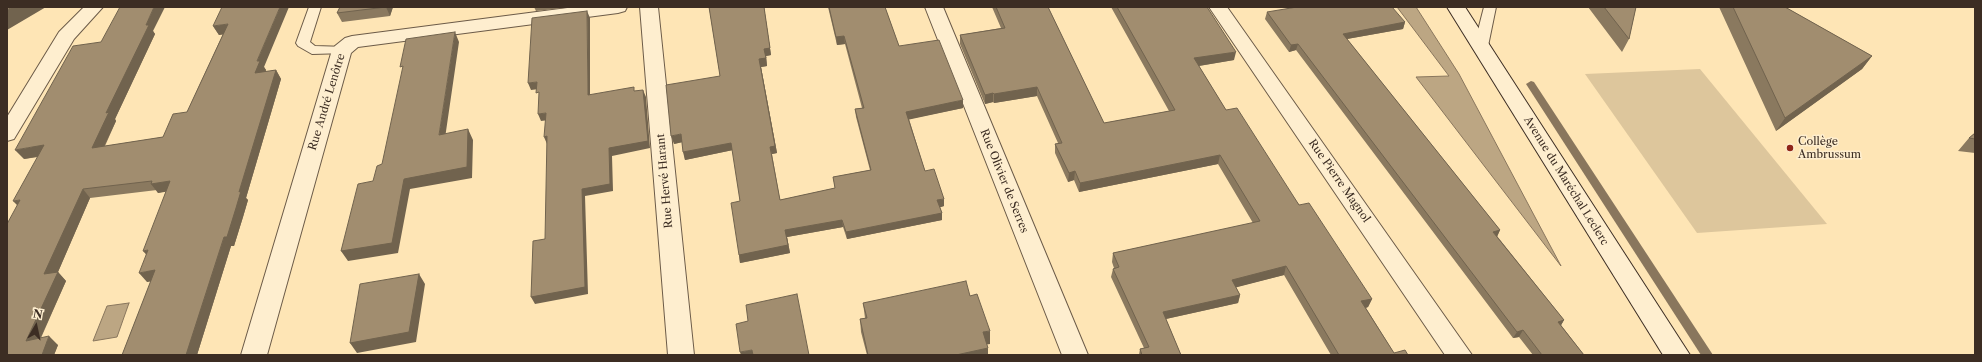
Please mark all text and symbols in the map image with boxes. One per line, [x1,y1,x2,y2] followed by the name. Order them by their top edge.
[306,52,348,152] street label: Rue André Lenôtre
[1521,114,1611,248] street label: Avenue du Maréchal Leclerc
[977,127,1031,235] street label: Rue Olivier de Serres
[654,133,676,229] street label: Rue Hervé Harant
[1798,135,1861,161] place label: Collège Ambrussum
[1305,137,1373,225] street label: Rue Pierre Magnol
[1785,143,1795,153] marker: Collège Ambrussum
[16,306,56,346] north arrow
[32,306,44,322] text: N

